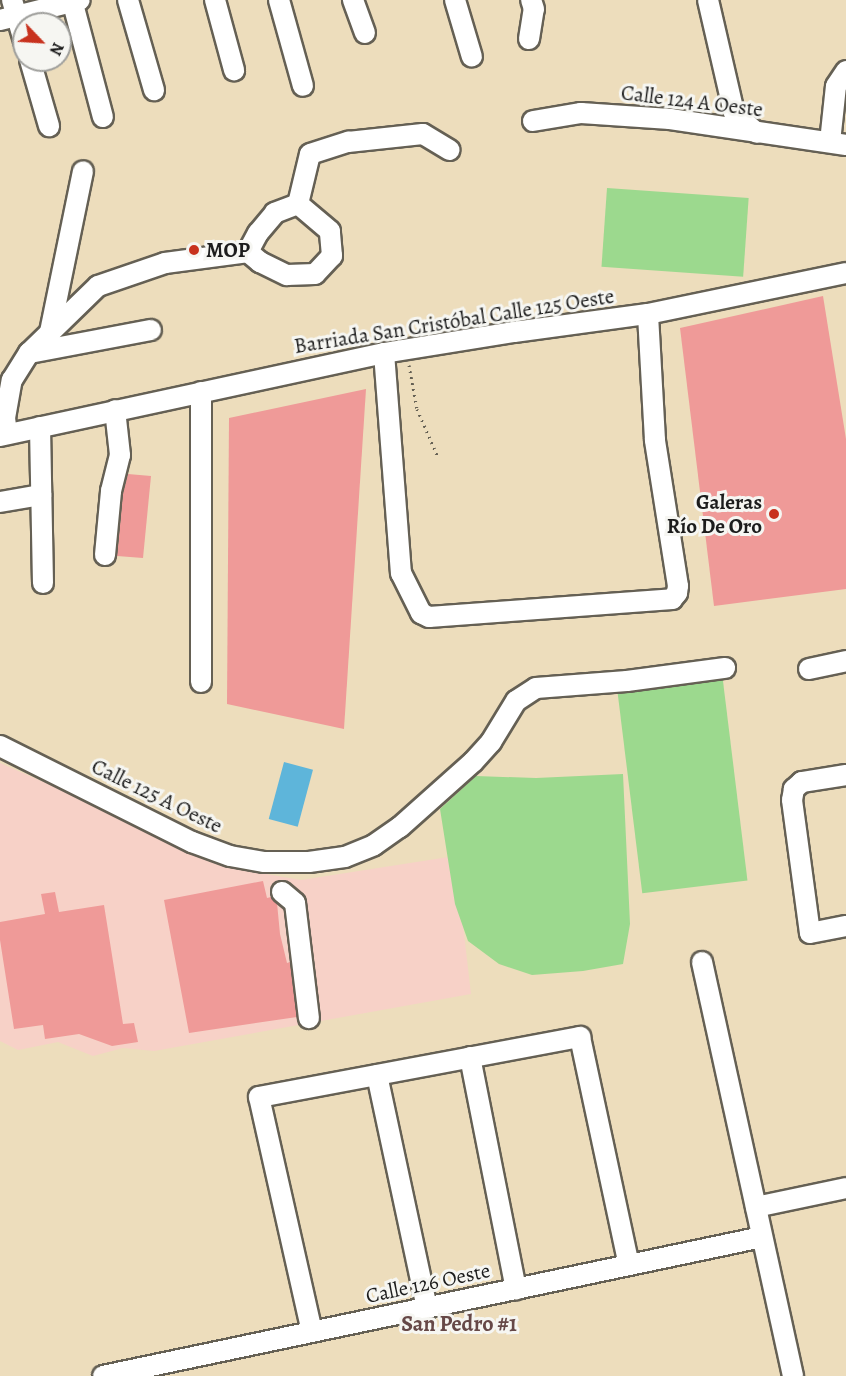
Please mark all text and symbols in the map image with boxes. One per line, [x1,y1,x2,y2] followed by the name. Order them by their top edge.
[12,12,72,72] north arrow
[44,39,69,59] text: N
[620,80,764,122] street label: Calle 124 A Oeste
[206,237,250,263] place label: MOP
[187,243,201,257] marker: MOP
[292,283,616,359] street label: Barriada San Cristóbal Calle 125 Oeste
[667,489,762,539] place label: Galeras Río De Oro
[767,507,781,521] marker: Galeras Río De Oro
[88,753,226,839] street label: Calle 125 A Oeste
[364,1258,492,1308] street label: Calle 126 Oeste
[401,1312,517,1338] district label: San Pedro #1

